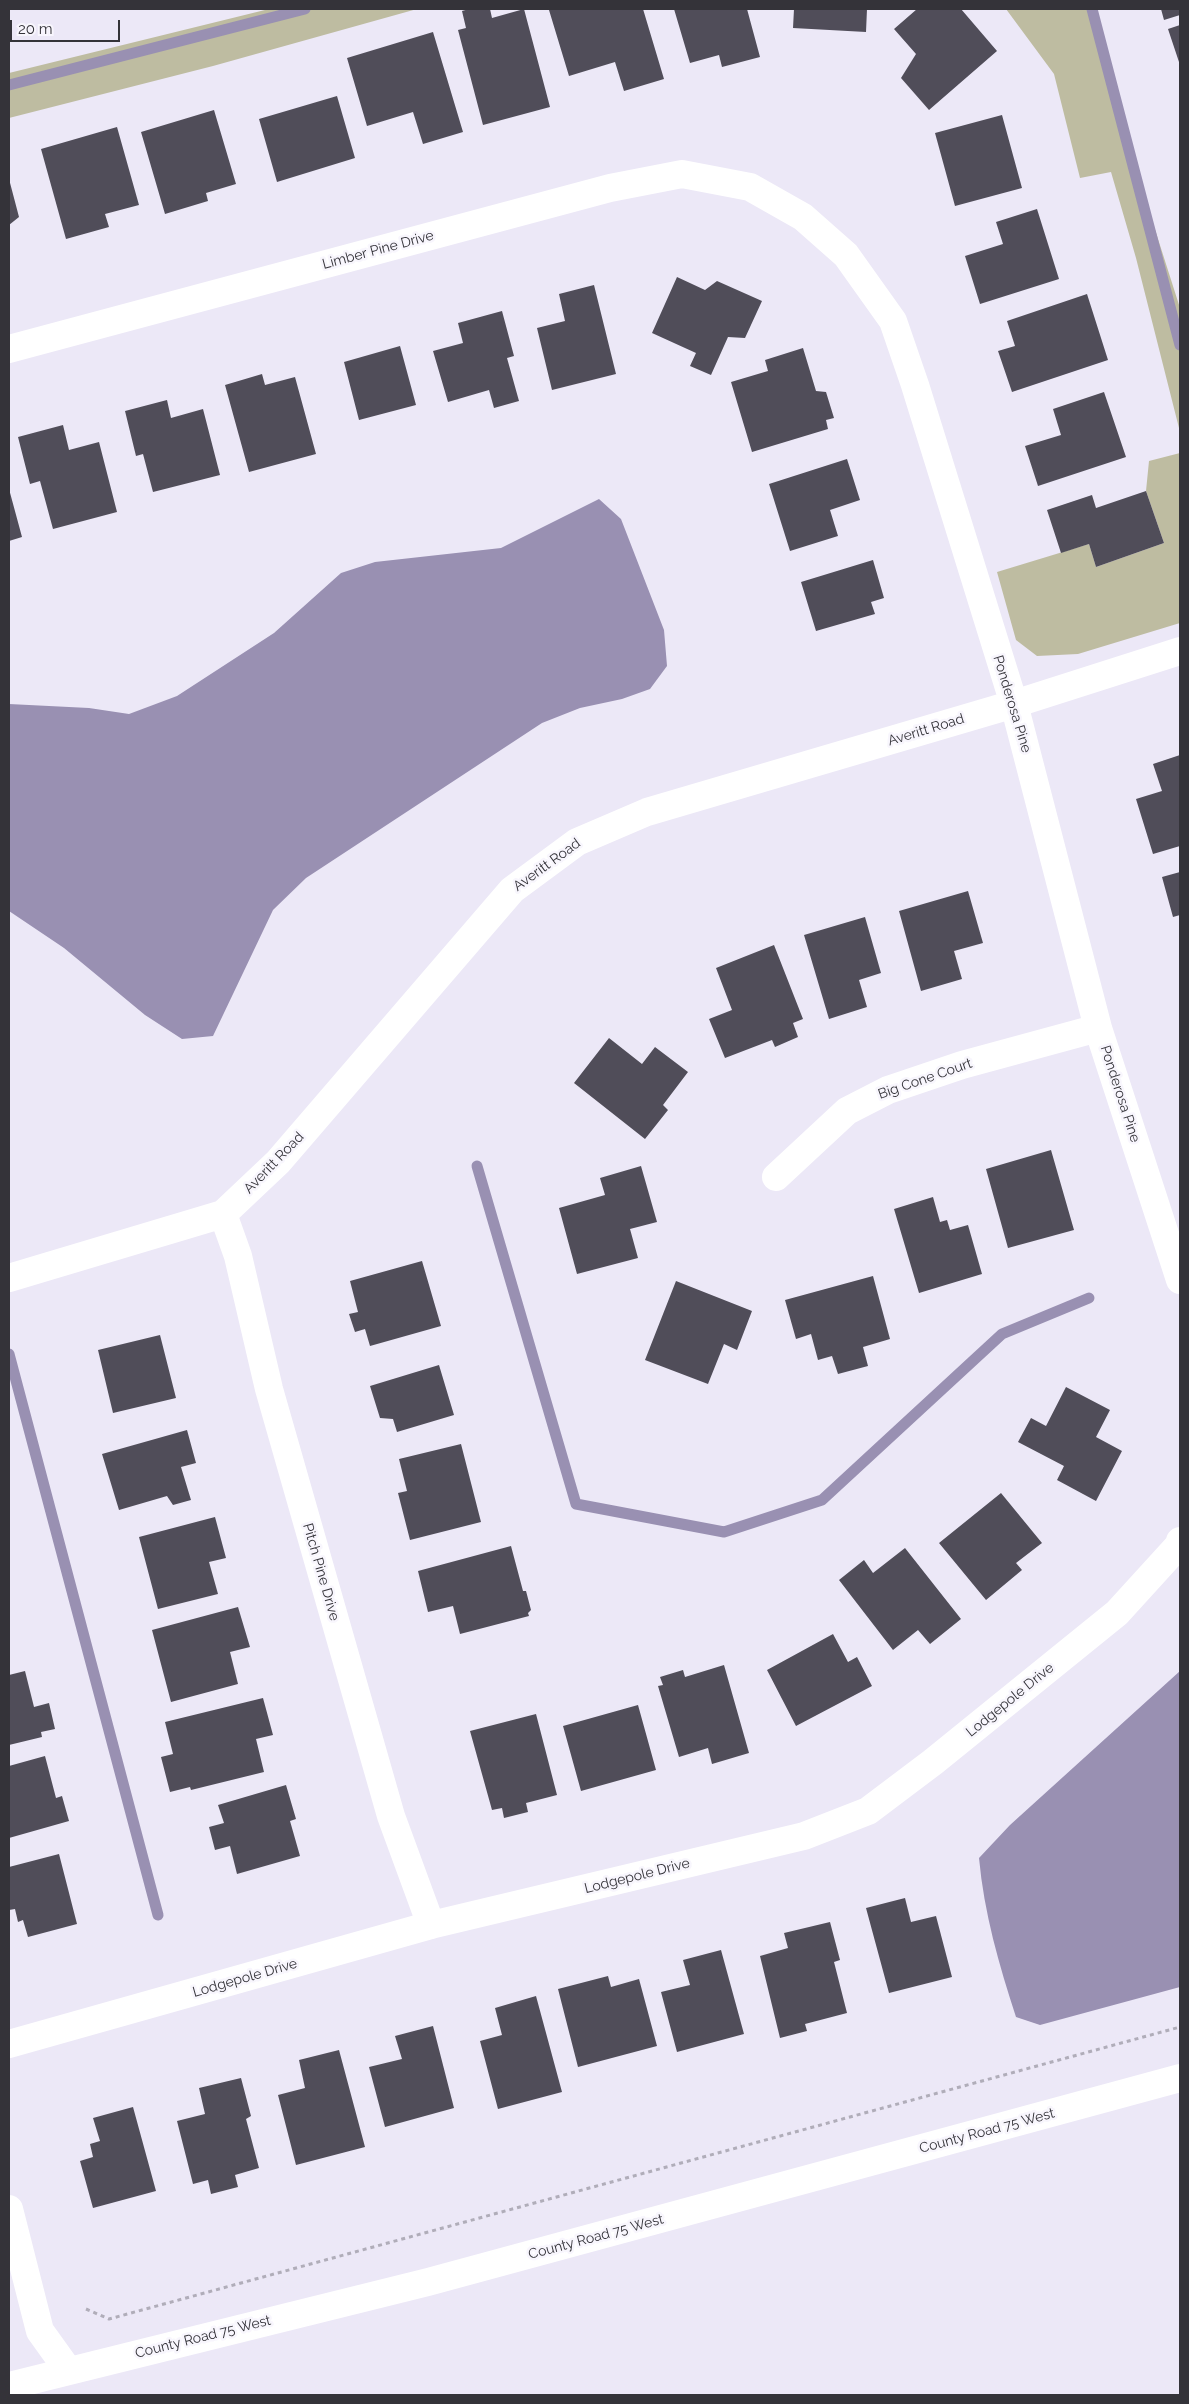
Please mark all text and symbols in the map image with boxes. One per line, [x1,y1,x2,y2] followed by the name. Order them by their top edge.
[12,10,122,42] scale bar
[18,20,53,38] text: 20 m
[321,227,435,273] street label: Limber Pine Drive
[989,653,1035,755] street label: Ponderosa Pine
[886,710,966,750] street label: Averitt Road
[510,835,584,895] street label: Averitt Road
[1096,1043,1144,1145] street label: Ponderosa Pine
[876,1055,974,1103] street label: Big Cone Court
[241,1129,307,1197] street label: Averitt Road
[299,1521,343,1623] street label: Pitch Pine Drive
[963,1660,1057,1740] street label: Lodgepole Drive
[583,1855,691,1897] street label: Lodgepole Drive
[191,1955,299,2001] street label: Lodgepole Drive
[918,2105,1056,2157] street label: County Road 75 West
[527,2211,665,2263] street label: County Road 75 West
[133,2312,273,2362] street label: County Road 75 West

